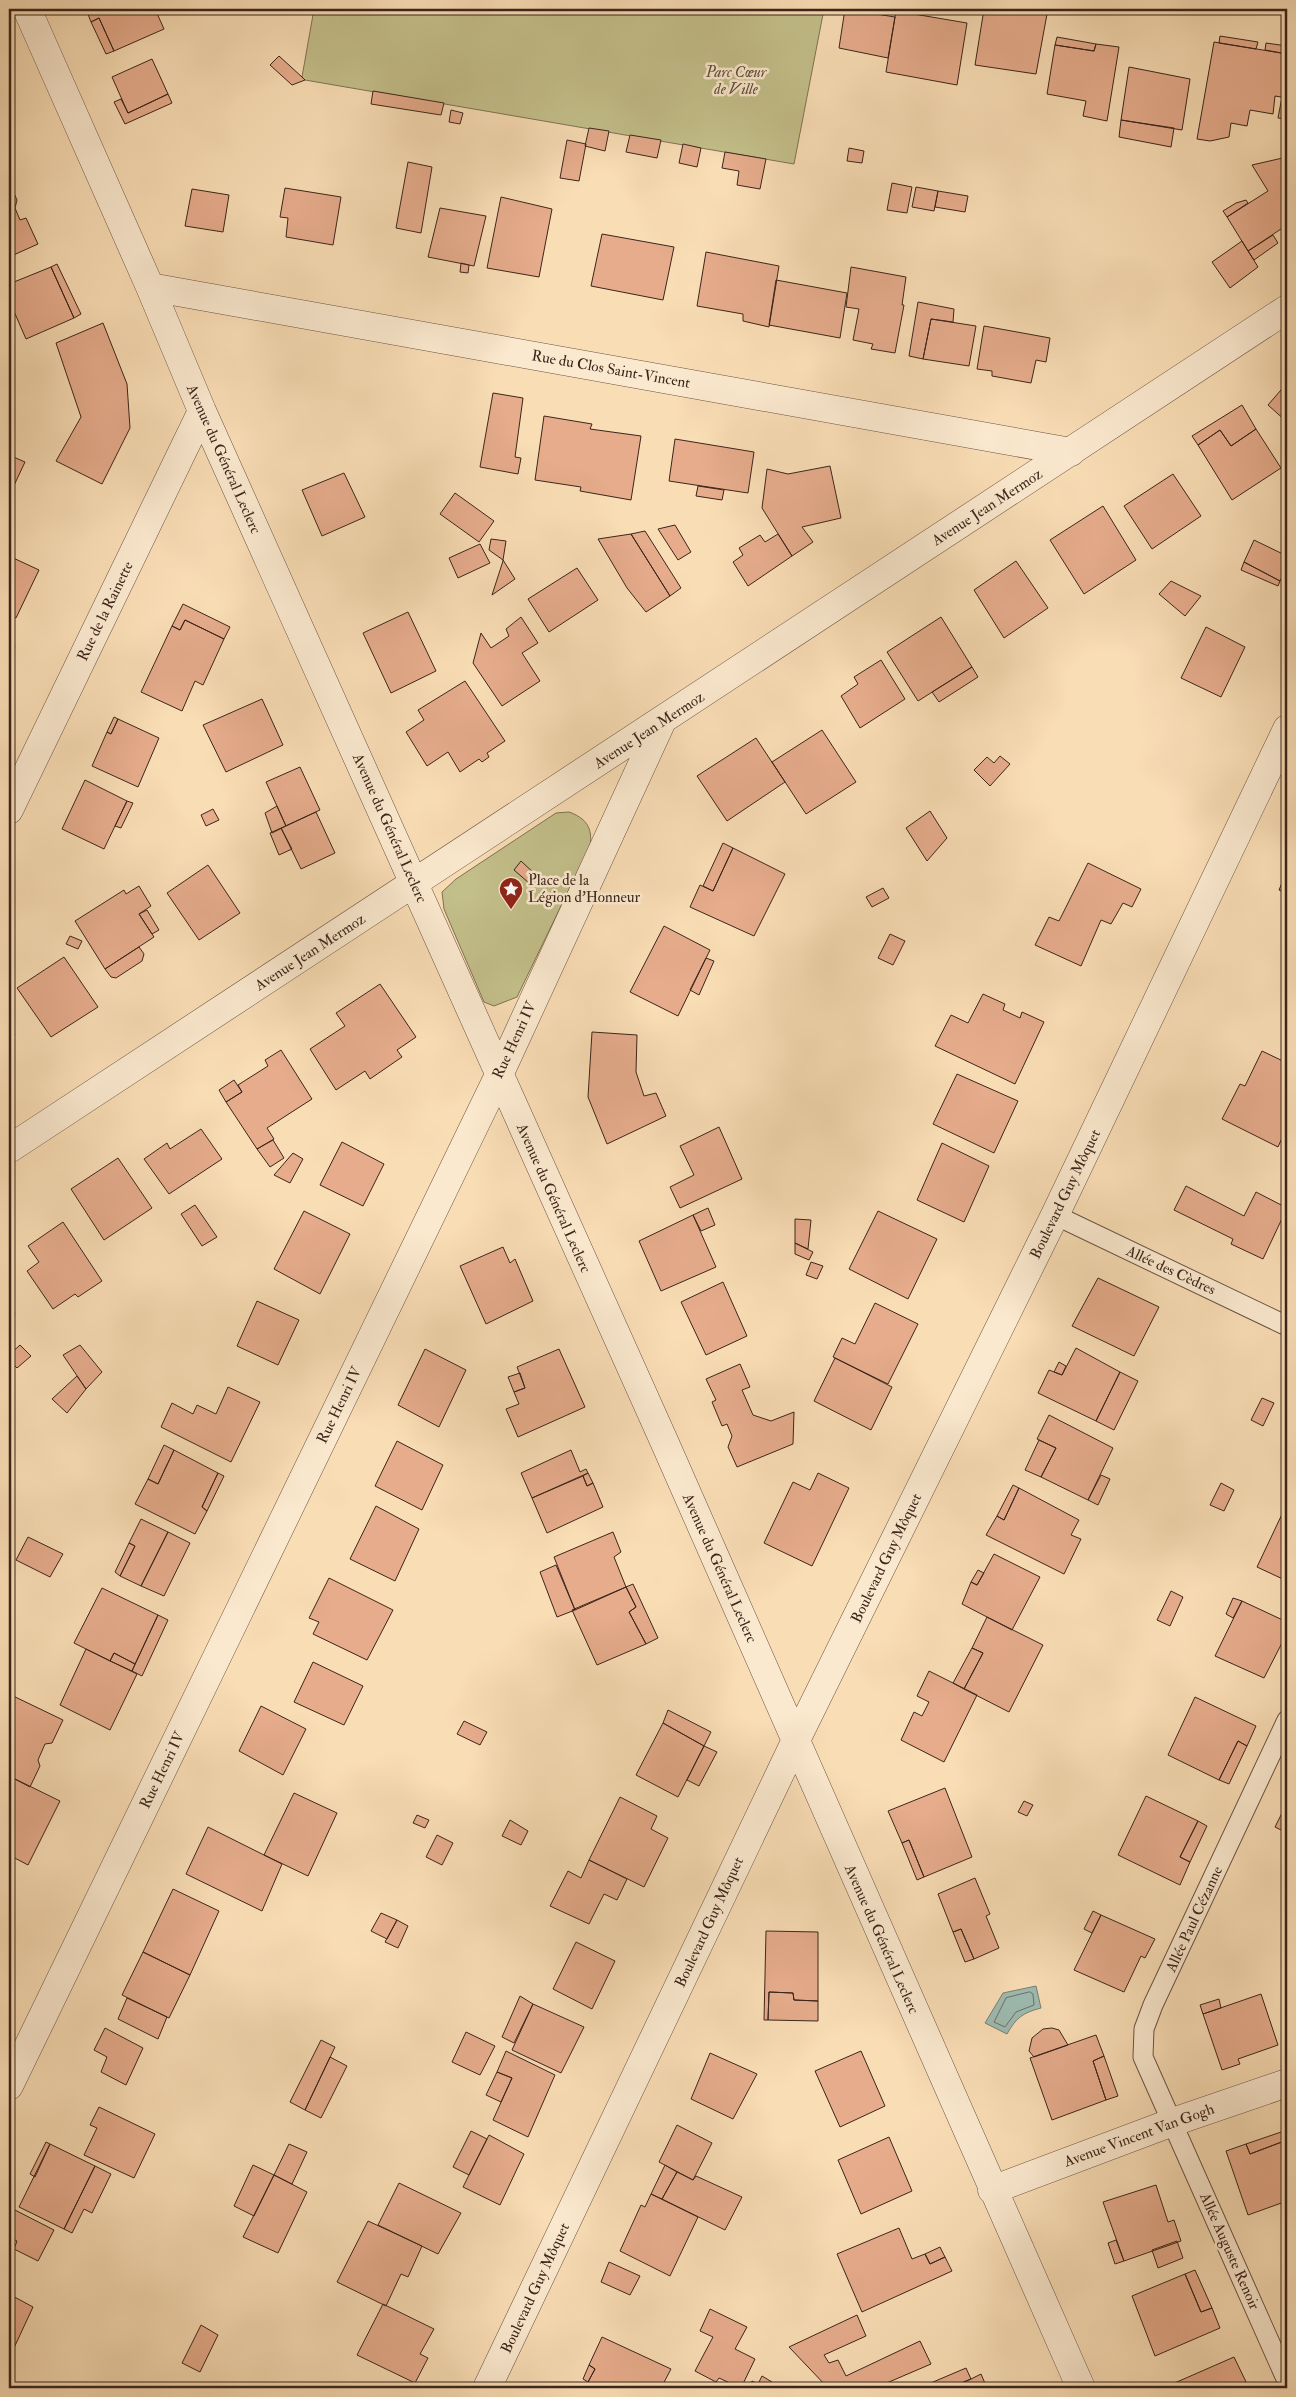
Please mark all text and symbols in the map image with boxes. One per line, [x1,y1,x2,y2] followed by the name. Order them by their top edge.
[705,63,768,99] park label: Parc Cœur de Ville
[530,346,692,393] street label: Rue du Clos Saint-Vincent
[182,381,265,537] street label: Avenue du Général Leclerc
[928,465,1047,552] street label: Avenue Jean Mermoz
[73,558,138,664] street label: Rue de la Rainette
[590,688,709,775] street label: Avenue Jean Mermoz
[348,750,431,906] street label: Avenue du Général Leclerc
[528,871,641,907] place label: Place de la Légion d'Honneur
[498,876,524,910] place icon: Place de la Légion d'Honneur
[251,910,370,997] street label: Avenue Jean Mermoz
[488,997,541,1082] street label: Rue Henri IV
[512,1120,595,1276] street label: Avenue du Général Leclerc
[1026,1126,1105,1262] street label: Boulevard Guy Môquet
[1122,1241,1218,1299] street label: Allée des Cèdres
[313,1362,367,1447] street label: Rue Henri IV
[678,1490,761,1646] street label: Avenue du Général Leclerc
[847,1490,926,1626] street label: Boulevard Guy Môquet
[136,1727,190,1812] street label: Rue Henri IV
[671,1854,748,1990] street label: Boulevard Guy Môquet
[840,1861,923,2017] street label: Avenue du Général Leclerc
[1161,1863,1227,1976] street label: Allée Paul Cézanne
[1061,2099,1217,2172] street label: Avenue Vincent Van Gogh
[1195,2189,1264,2313] street label: Allée Auguste Renoir
[497,2220,574,2356] street label: Boulevard Guy Môquet

